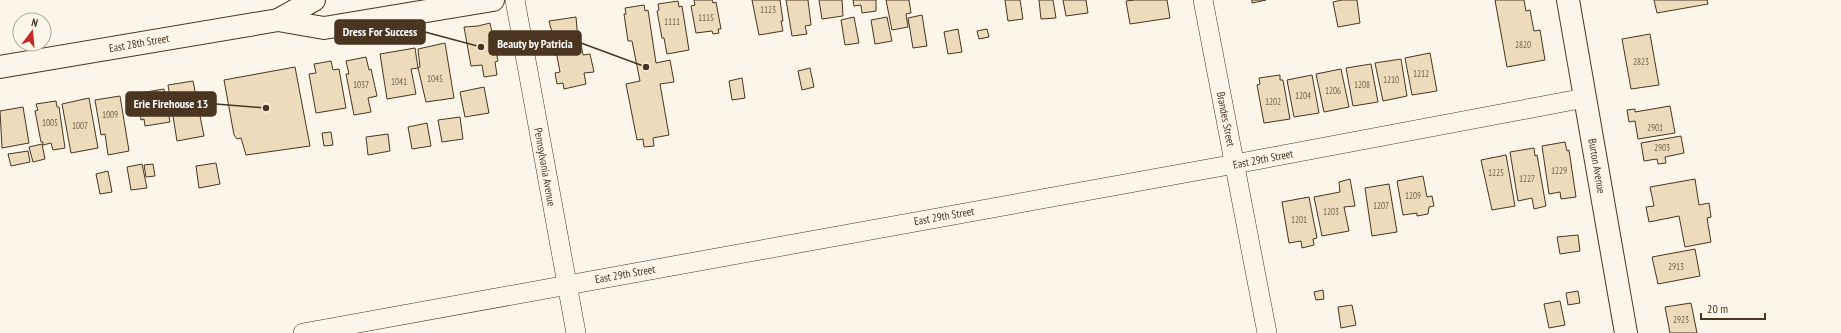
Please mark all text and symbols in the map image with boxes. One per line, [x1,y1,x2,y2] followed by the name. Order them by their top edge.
[760,4,776,15] house number: 1123
[12,12,52,52] north arrow
[698,12,714,23] house number: 1115
[30,15,40,30] text: N
[664,16,680,27] house number: 1111
[335,20,425,44] callout: Dress For Success
[343,24,417,39] text: Dress For Success
[108,31,170,55] street label: East 28th Street
[489,31,581,55] callout: Beauty by Patricia
[497,36,573,51] text: Beauty by Patricia
[1515,39,1531,50] house number: 2820
[1633,56,1649,67] house number: 2823
[1413,68,1429,79] house number: 1212
[427,73,443,84] house number: 1045
[1383,74,1399,85] house number: 1210
[391,76,407,87] house number: 1041
[353,79,369,90] house number: 1037
[1354,79,1370,90] house number: 1208
[1325,85,1341,96] house number: 1206
[1214,90,1238,148] street label: Brandes Street
[1295,90,1311,101] house number: 1204
[126,92,216,116] callout: Erie Firehouse 13
[134,96,209,111] text: Erie Firehouse 13
[1265,96,1281,107] house number: 1202
[102,109,118,120] house number: 1009
[42,117,58,128] house number: 1005
[72,120,88,131] house number: 1007
[1647,122,1663,133] house number: 2901
[531,127,559,208] street label: Pennsylvania Avenue
[1585,137,1609,195] street label: Burton Avenue
[1654,142,1670,153] house number: 2903
[1232,146,1294,172] street label: East 29th Street
[1551,165,1567,176] house number: 1229
[1488,167,1504,178] house number: 1225
[1519,173,1535,184] house number: 1227
[1405,190,1421,201] house number: 1209
[1373,200,1389,211] house number: 1207
[913,204,975,228] street label: East 29th Street
[1323,206,1339,217] house number: 1203
[1291,214,1307,225] house number: 1201
[1668,261,1684,272] house number: 2913
[594,262,656,286] street label: East 29th Street
[1701,295,1765,321] scale bar
[1707,301,1728,316] text: 20 m
[1673,314,1689,325] house number: 2923

